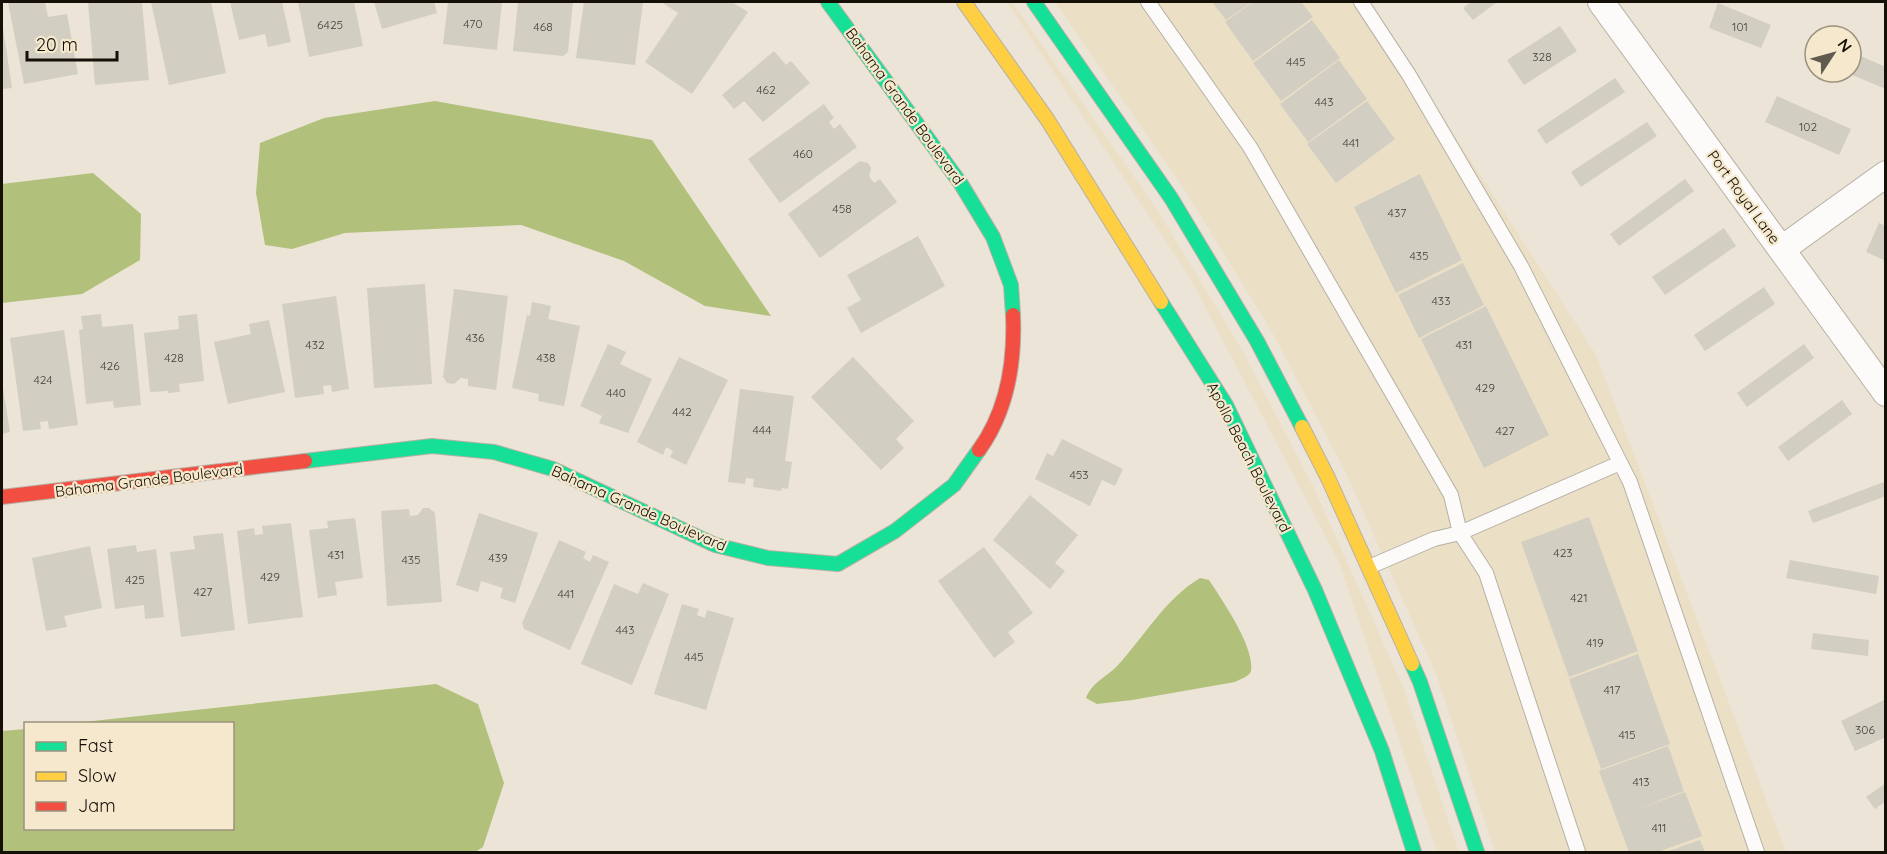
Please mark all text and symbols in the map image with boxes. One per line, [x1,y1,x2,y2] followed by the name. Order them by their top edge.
[463,16,483,31] house number: 470
[317,17,343,32] house number: 6425
[533,19,553,34] house number: 468
[1732,19,1748,34] house number: 101
[27,24,117,62] scale bar
[842,24,968,188] street label: Bahama Grande Boulevard
[1803,24,1863,84] north arrow
[36,33,78,56] text: 20 m
[1834,35,1857,56] text: N
[1532,49,1552,64] house number: 328
[1286,54,1306,69] house number: 445
[756,82,776,97] house number: 462
[1315,94,1333,109] house number: 443
[1799,119,1817,134] house number: 102
[1343,135,1360,150] house number: 441
[793,146,813,161] house number: 460
[1704,146,1784,248] street label: Port Royal Lane
[832,201,852,216] house number: 458
[1388,205,1406,220] house number: 437
[1409,248,1429,263] house number: 435
[1432,293,1450,308] house number: 433
[465,330,485,345] house number: 436
[305,337,325,352] house number: 432
[1455,337,1473,352] house number: 431
[164,350,184,365] house number: 428
[536,350,556,365] house number: 438
[100,358,120,373] house number: 426
[33,372,53,387] house number: 424
[1203,379,1295,535] street label: Apollo Beach Boulevard
[1475,380,1495,395] house number: 429
[606,385,626,400] house number: 440
[672,404,692,419] house number: 442
[753,422,771,437] house number: 444
[1496,423,1514,438] house number: 427
[54,459,244,501] street label: Bahama Grande Boulevard
[549,461,729,555] street label: Bahama Grande Boulevard
[1069,467,1089,482] house number: 453
[1553,545,1573,560] house number: 423
[327,547,345,562] house number: 431
[488,550,508,565] house number: 439
[401,552,421,567] house number: 435
[260,569,280,584] house number: 429
[125,572,145,587] house number: 425
[194,584,212,599] house number: 427
[558,586,575,601] house number: 441
[1570,590,1588,605] house number: 421
[616,622,634,637] house number: 443
[1586,635,1604,650] house number: 419
[684,649,704,664] house number: 445
[1604,682,1620,697] house number: 417
[24,722,234,830] legend
[1855,722,1875,737] house number: 306
[1618,727,1636,742] house number: 415
[78,734,113,757] text: Fast
[78,764,116,787] text: Slow
[1633,774,1649,789] house number: 413
[78,794,116,817] text: Jam
[1651,820,1667,835] house number: 411

